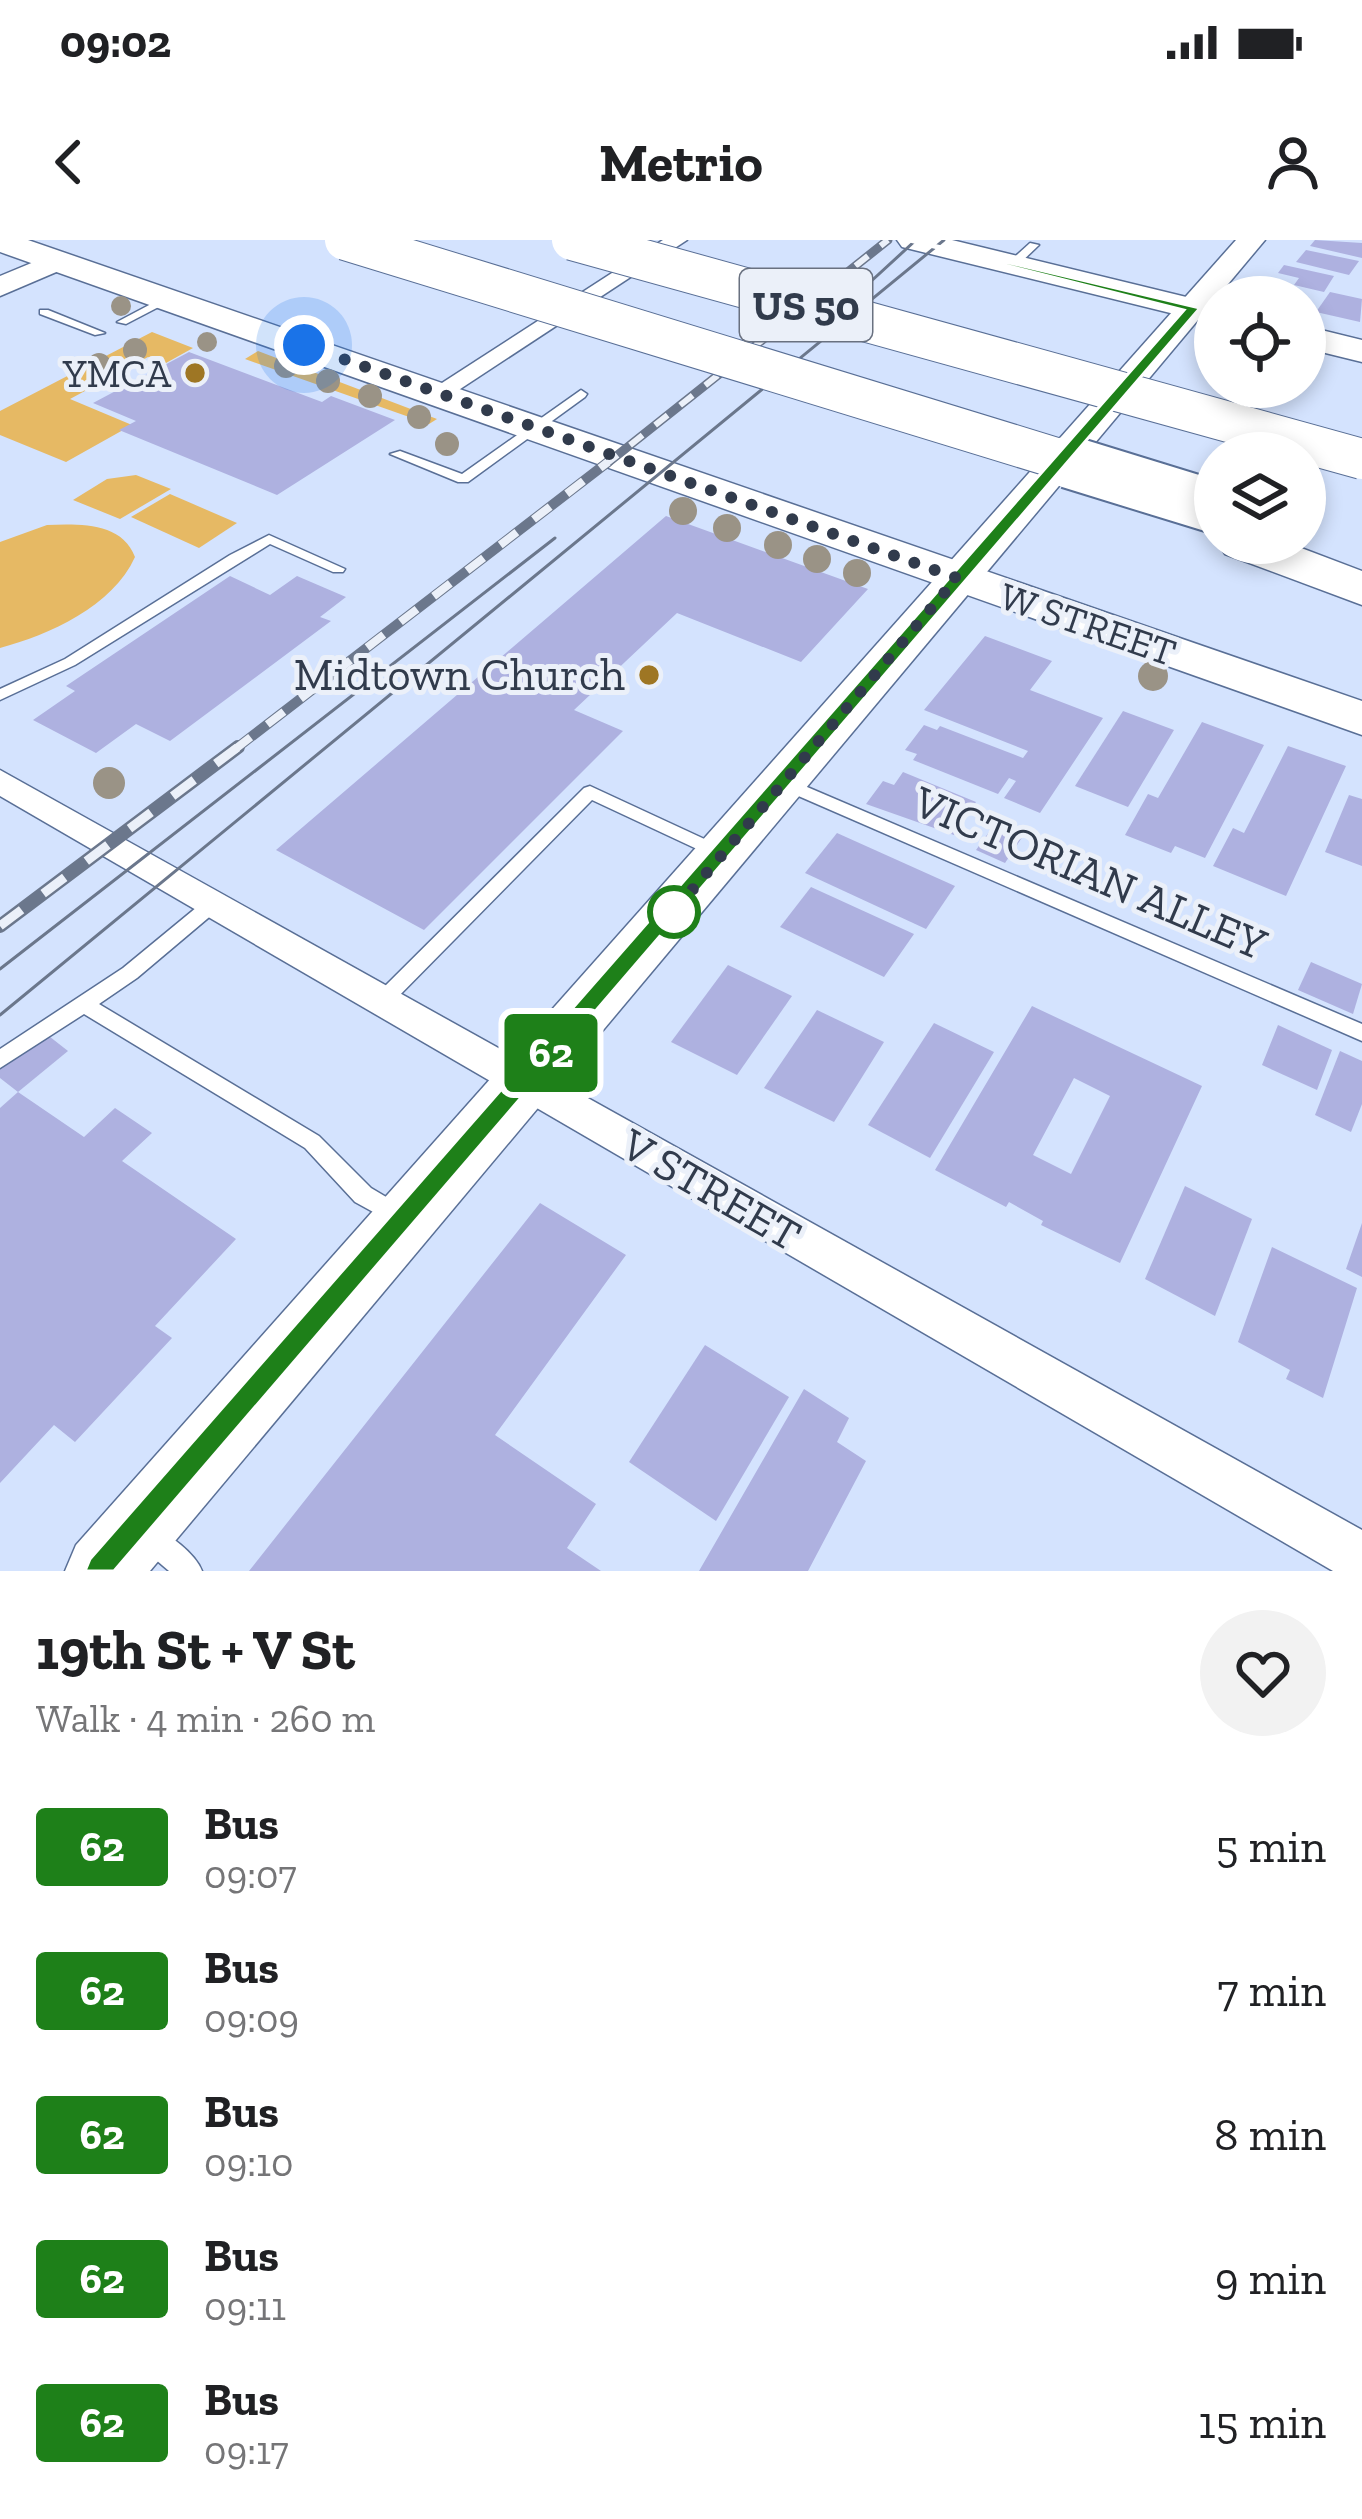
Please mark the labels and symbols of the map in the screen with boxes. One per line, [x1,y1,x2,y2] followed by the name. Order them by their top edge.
[740,269,872,341] road number: US 50
[274,315,334,375] your location
[62,350,172,397] place label: YMCA
[182,360,208,386] marker: YMCA
[994,572,1182,676] street label: W STREET
[294,648,625,702] place label: Midtown Church
[636,662,662,688] marker: Midtown Church
[905,774,1275,972] street label: VICTORIAN ALLEY
[649,887,699,937] unlabelled marker
[497,1014,605,1092] line badge: 62
[611,1117,810,1263] street label: V STREET

